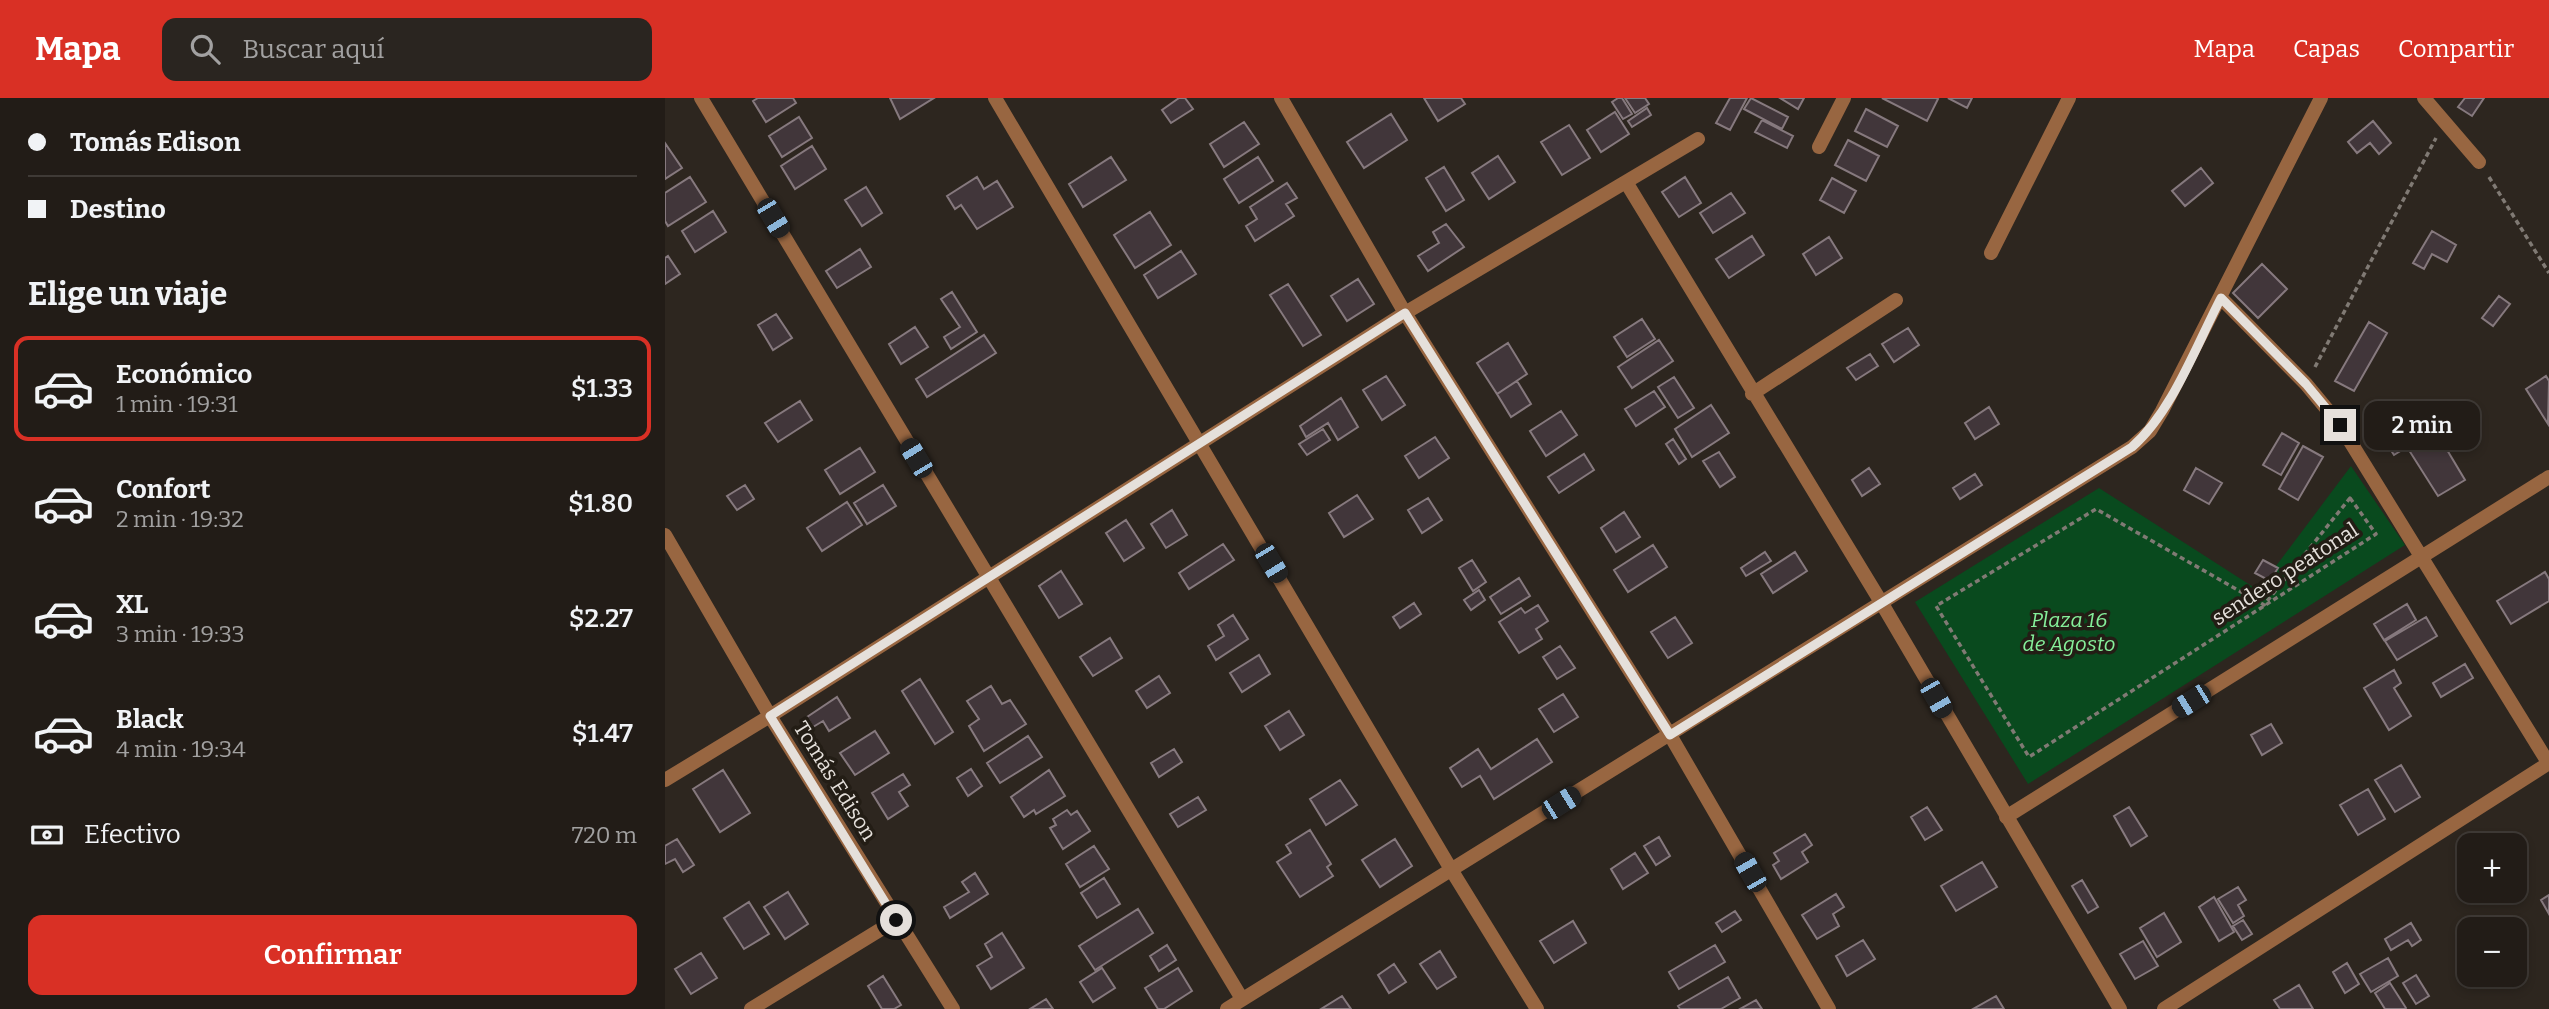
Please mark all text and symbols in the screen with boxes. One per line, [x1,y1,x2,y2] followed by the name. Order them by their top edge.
[162,18,652,81] search box
[35,29,120,69] text: Mapa
[186,30,224,68] icon: search
[242,34,384,65] text: Buscar aquí
[2193,35,2255,63] text: Mapa
[2293,35,2360,63] text: Capas
[2398,35,2514,63] text: Compartir
[70,127,241,158] text: Tomás Edison
[70,194,166,225] text: Destino
[754,195,793,241] car
[28,275,227,313] text: Elige un viaje
[32,357,95,420] icon: car
[116,359,252,390] text: Económico
[571,373,633,404] text: $1.33
[116,390,237,418] text: 1 min · 19:31
[2365,400,2480,450] callout: 2 min
[2324,409,2356,441] route end
[2392,411,2452,439] text: 2 min
[897,435,936,481] car
[32,472,95,535] icon: car
[116,474,211,505] text: Confort
[568,488,633,519] text: $1.80
[116,505,244,533] text: 2 min · 19:32
[2207,517,2363,631] street label: sendero peatonal
[1252,540,1291,586] car
[32,587,95,650] icon: car
[116,589,148,620] text: XL
[569,603,633,634] text: $2.27
[2022,607,2116,657] park label: Plaza 16 de Agosto
[116,620,245,648] text: 3 min · 19:33
[1917,675,1956,721] car
[2168,681,2215,721] car
[32,702,95,765] icon: car
[116,704,184,735] text: Black
[788,716,882,846] street label: Tomás Edison
[572,718,633,749] text: $1.47
[116,735,246,763] text: 4 min · 19:34
[1538,783,1585,823] car
[28,816,66,854] icon: cash
[84,819,181,850] text: Efectivo
[572,821,637,849] text: 720 m
[2457,833,2527,987] map controls
[2457,833,2527,903] button: +
[1731,849,1770,895] car
[880,904,912,936] route start
[28,915,637,995] button: Confirmar
[2457,917,2527,987] button: −

